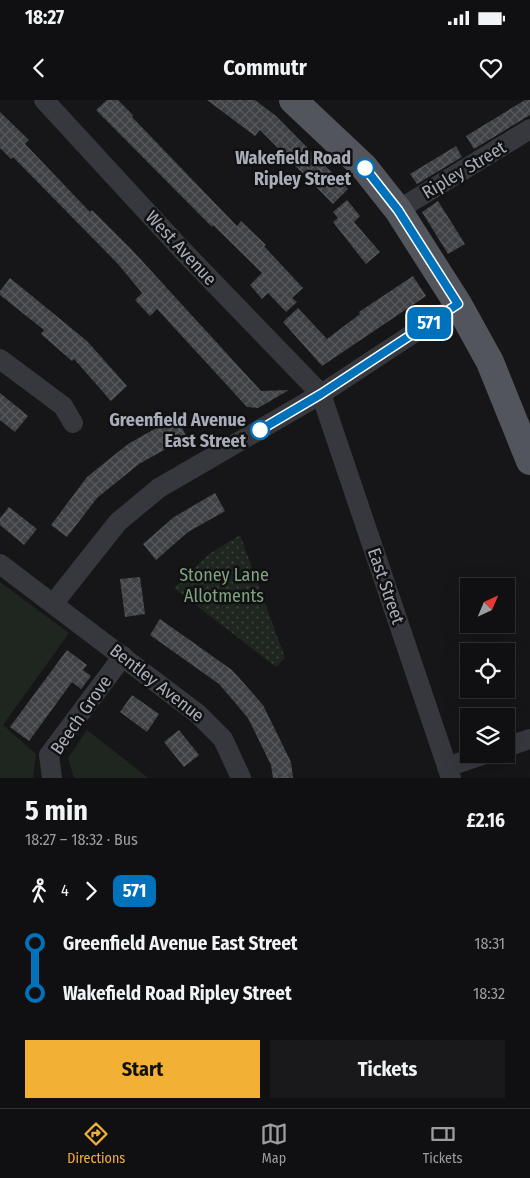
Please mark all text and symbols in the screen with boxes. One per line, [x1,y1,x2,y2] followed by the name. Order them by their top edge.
[25,6,64,29] text: 18:27
[25,54,53,82] icon: back
[223,54,307,81] text: Commutr
[477,54,505,82] icon: heart
[418,136,510,204] street label: Ripley Street
[235,147,352,190] place label: Wakefield Road Ripley Street
[355,158,375,178] marker: Wakefield Road Ripley Street
[141,206,221,290] street label: West Avenue
[400,307,458,339] line badge: 571
[417,312,441,334] text: 571
[109,409,247,452] place label: Greenfield Avenue East Street
[250,420,270,440] marker: Greenfield Avenue East Street
[363,545,409,627] street label: East Street
[179,564,269,607] park label: Stoney Lane Allotments
[460,578,515,632] north arrow
[460,578,515,763] map controls
[105,639,209,727] street label: Bentley Avenue
[460,643,515,698] button: locate
[46,671,116,759] street label: Beech Grove
[460,708,515,763] button: layers
[25,794,88,827] text: 5 min
[466,809,505,832] text: £2.16
[25,830,138,849] text: 18:27 – 18:32 · Bus
[25,877,53,905] icon: walk
[77,877,105,905] icon: forward
[123,880,146,902] text: 571
[61,881,69,900] text: 4
[63,932,297,955] text: Greenfield Avenue East Street
[474,934,505,953] text: 18:31
[63,982,292,1005] text: Wakefield Road Ripley Street
[473,984,505,1003] text: 18:32
[25,1040,260,1098] button: Start
[270,1040,505,1098] button: Tickets
[67,1120,125,1167] tab: Directions
[260,1120,288,1167] tab: Map
[423,1120,463,1167] tab: Tickets

